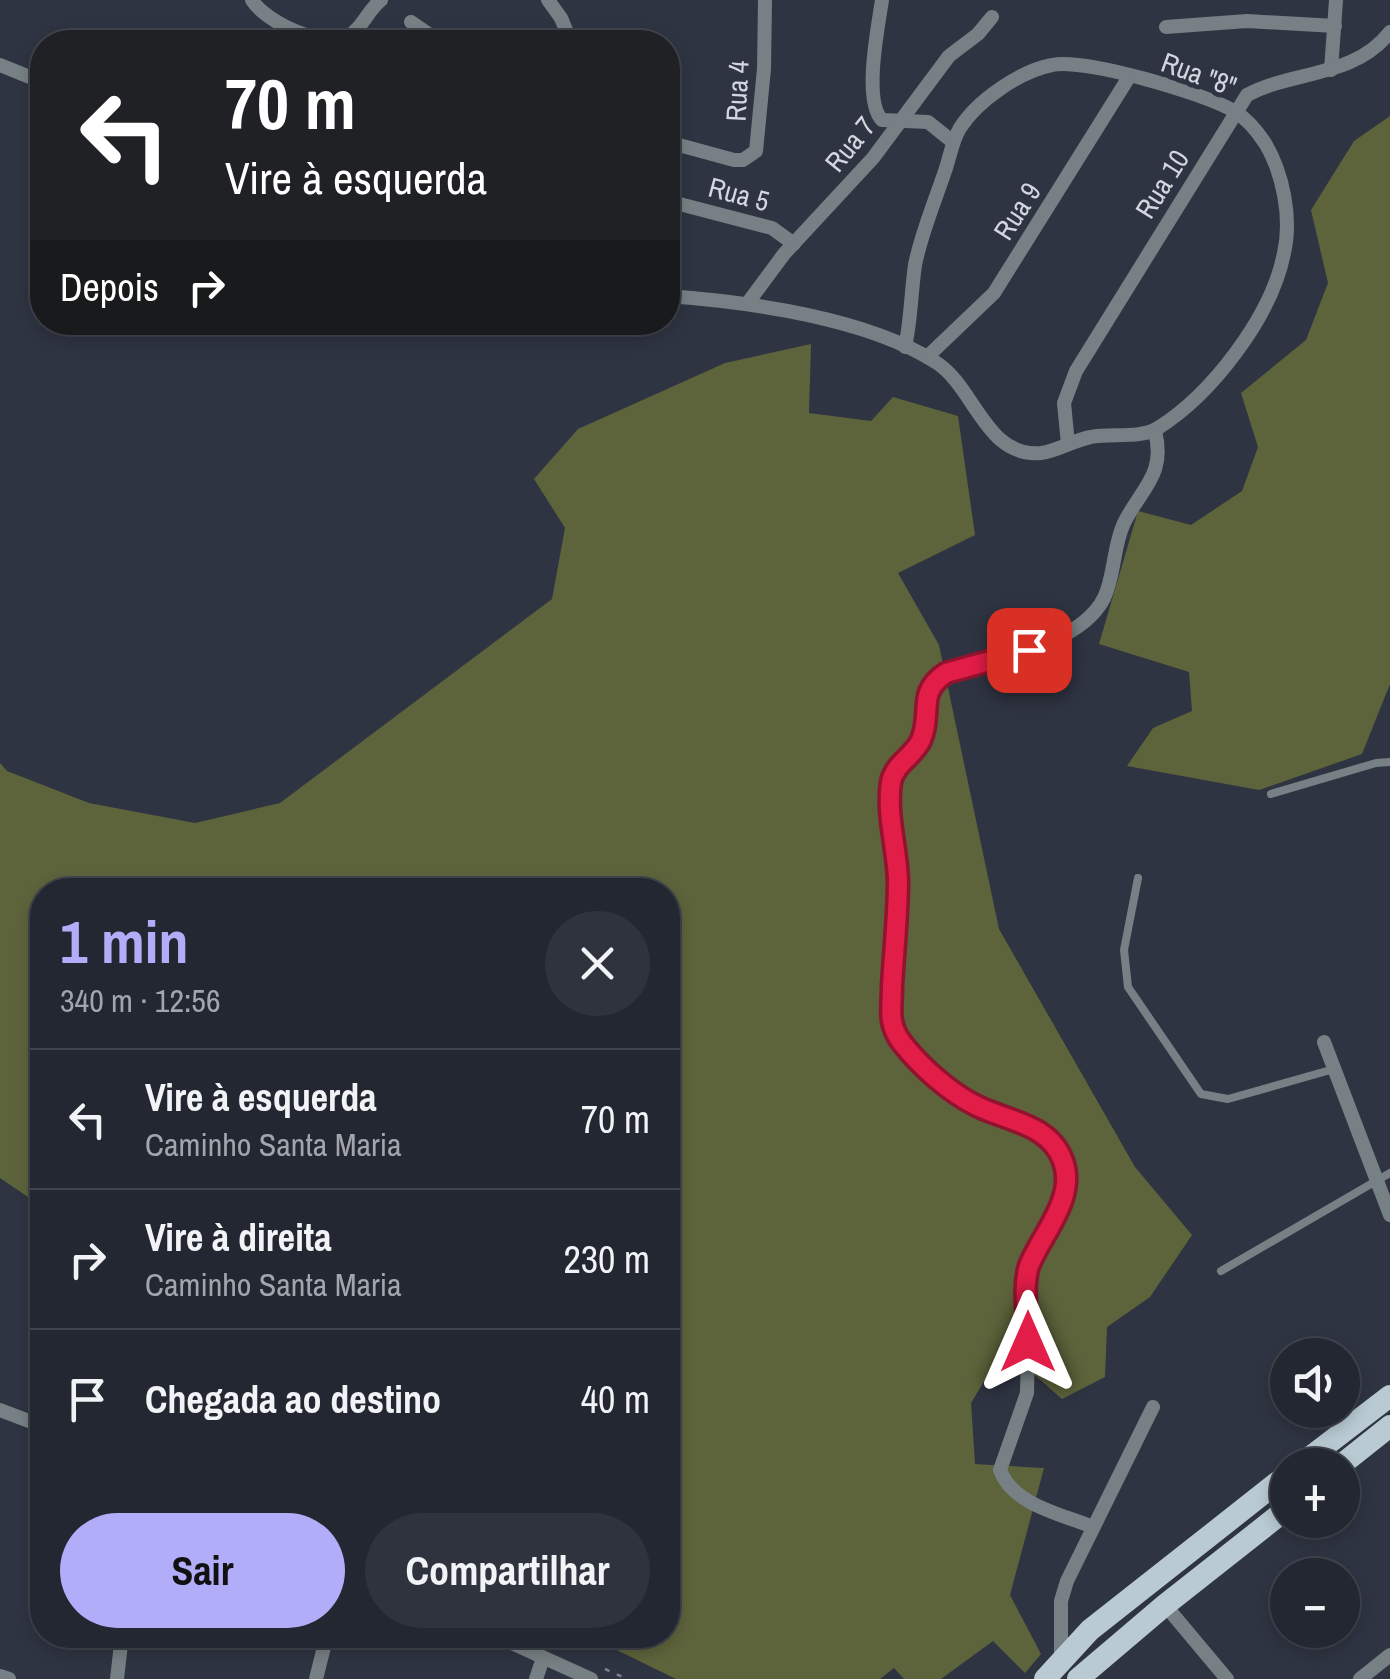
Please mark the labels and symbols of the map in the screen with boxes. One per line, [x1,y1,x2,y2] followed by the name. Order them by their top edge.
[1156,43,1242,105] street label: Rua "8"
[716,59,758,123] street label: Rua 4
[816,108,884,180] street label: Rua 7
[1126,143,1198,225] street label: Rua 10
[704,168,774,220] street label: Rua 5
[984,175,1050,247] street label: Rua 9
[987,608,1072,693] pin
[976,1290,1080,1394] position arrow

